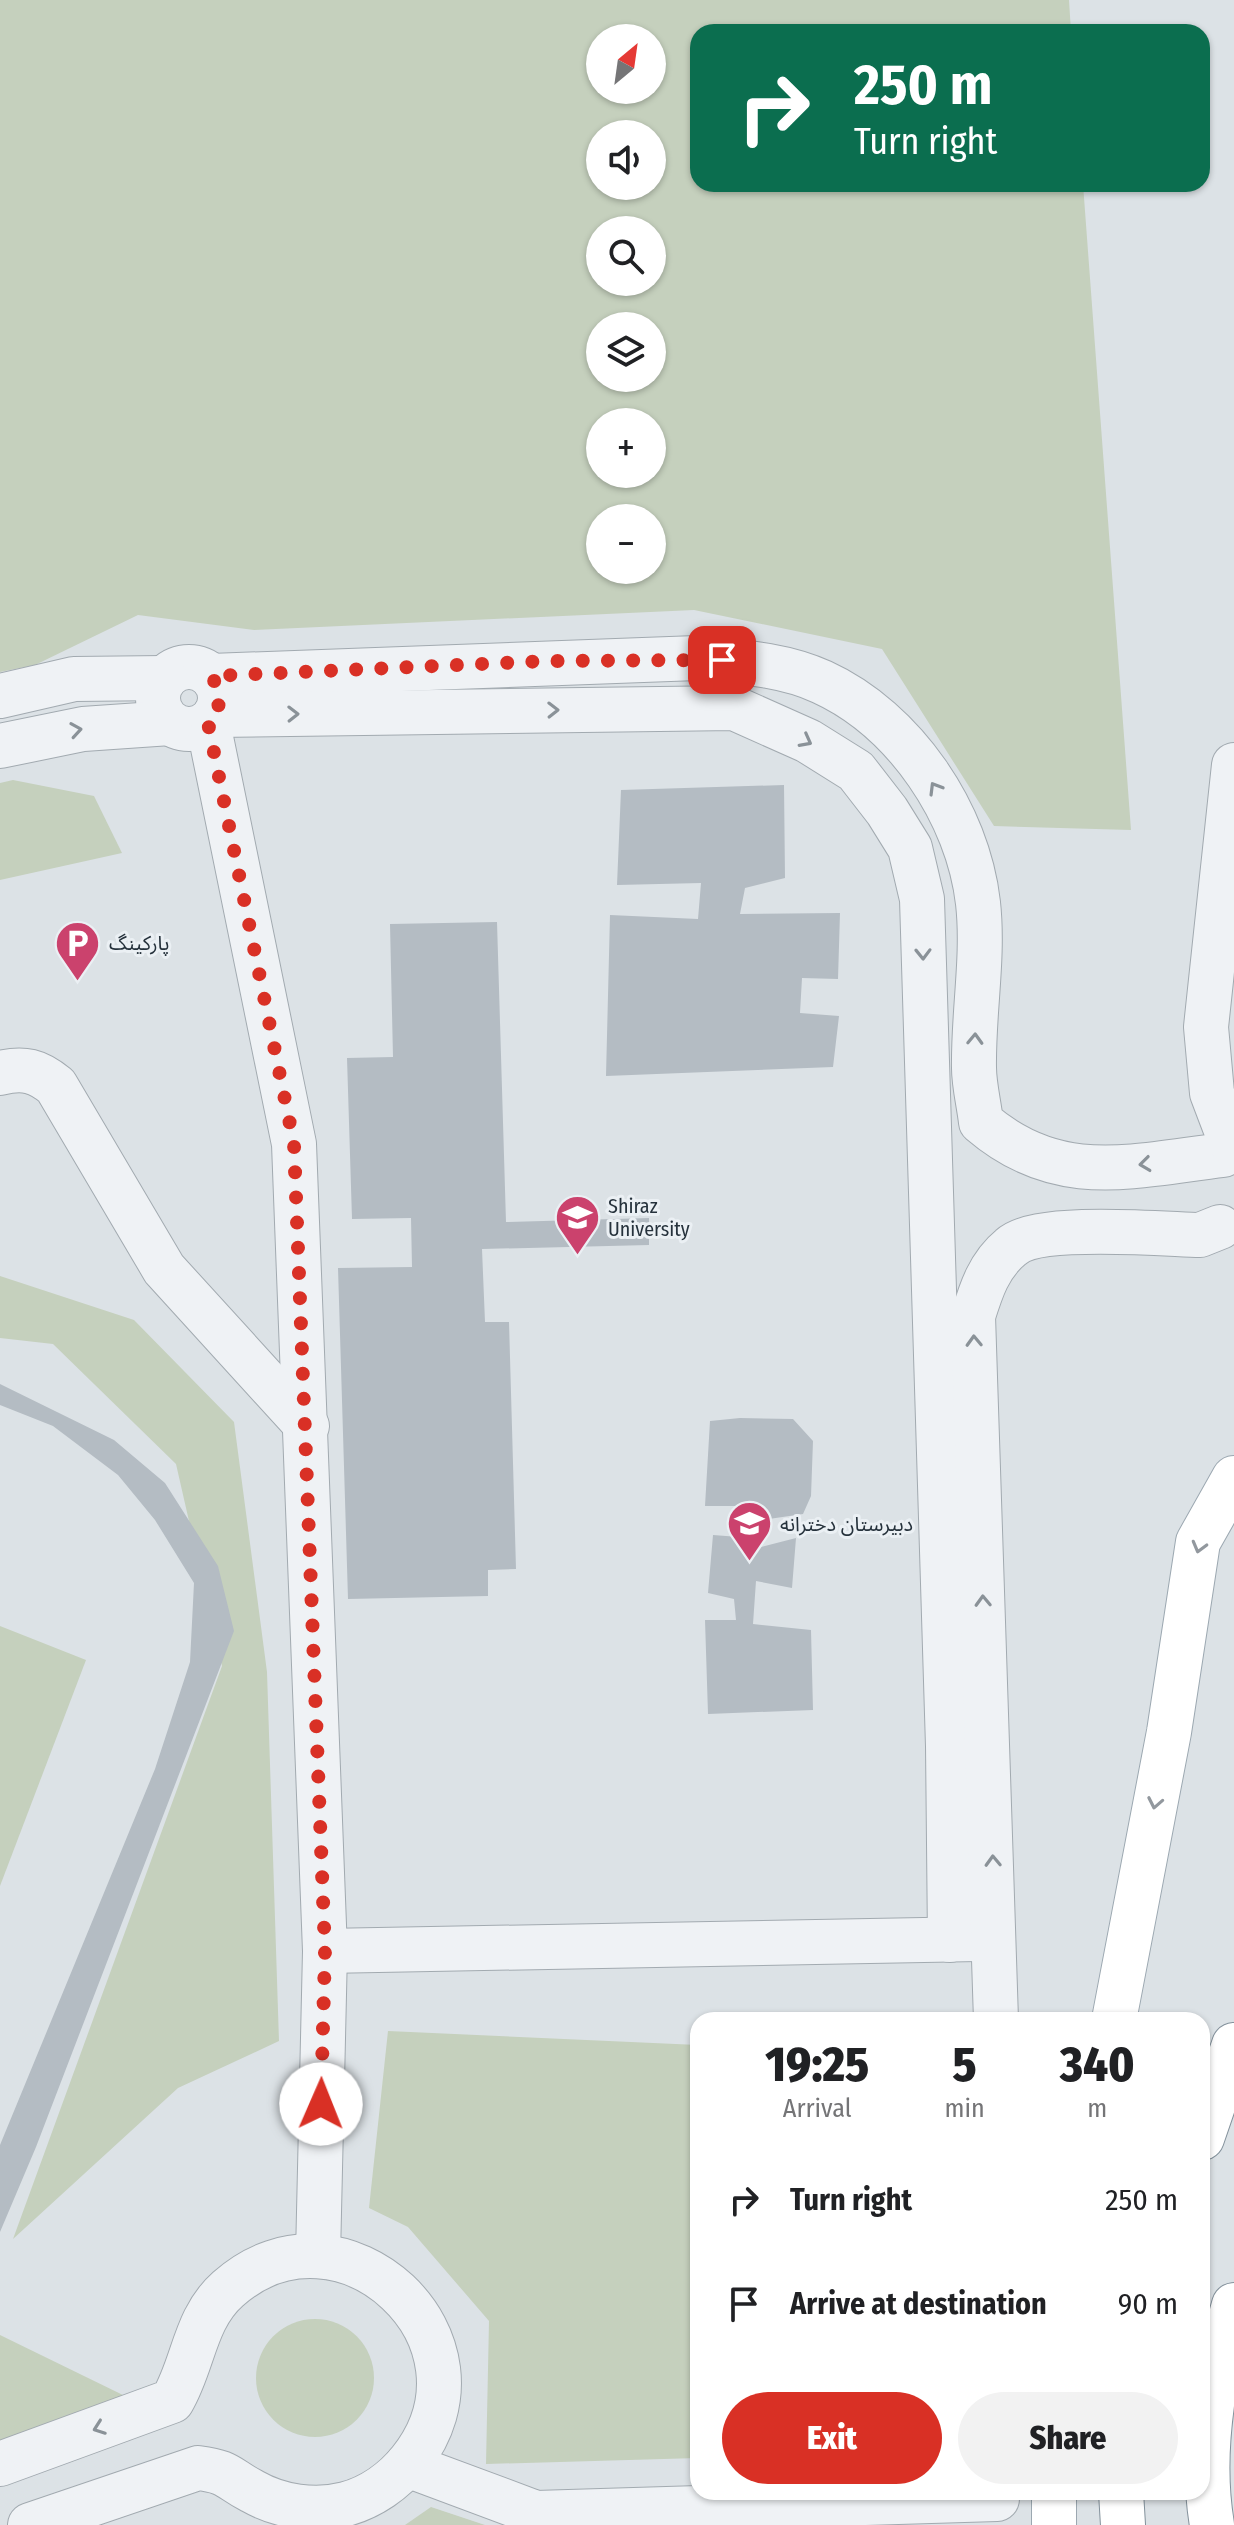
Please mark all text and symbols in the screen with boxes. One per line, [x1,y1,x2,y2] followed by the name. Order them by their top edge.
[586,24,666,104] north arrow
[586,24,666,584] map controls
[854,52,992,119] text: 250 m
[722,56,826,160] icon: right
[586,120,666,200] button: sound
[854,120,997,164] text: Turn right
[586,216,666,296] button: search
[586,312,666,392] button: layers
[586,408,666,488] button: +
[586,504,666,584] button: −
[688,626,756,694] pin
[700,638,744,682] icon: arrive
[547,702,560,719] one-way arrow
[287,705,300,723] one-way arrow
[70,723,83,740] one-way arrow
[798,731,812,746] one-way arrow
[930,782,945,797] one-way arrow
[54,919,102,982] parking icon: پارکینگ
[109,931,169,956] place label: پارکینگ
[915,948,932,961] one-way arrow
[966,1032,983,1045] one-way arrow
[1138,1156,1151,1173] one-way arrow
[553,1193,601,1256] school or university icon: Shiraz University
[608,1194,690,1241] place label: Shiraz University
[965,1334,982,1347] one-way arrow
[725,1500,773,1563] school or university icon: دبیرستان دخترانه
[780,1512,913,1536] place label: دبیرستان دخترانه
[1192,1540,1208,1554] one-way arrow
[975,1594,992,1607] one-way arrow
[1148,1797,1165,1810] one-way arrow
[984,1854,1001,1867] one-way arrow
[765,2036,869,2094] text: 19:25
[952,2036,977,2094] text: 5
[1060,2036,1135,2094] text: 340
[279,2062,363,2146] position arrow
[783,2093,852,2124] text: Arrival
[944,2093,985,2124] text: min
[1087,2093,1107,2124] text: m
[722,2178,766,2222] icon: right
[790,2182,912,2218] text: Turn right
[1105,2182,1178,2218] text: 250 m
[722,2282,766,2326] icon: arrive
[790,2286,1047,2322] text: Arrive at destination
[1118,2286,1178,2322] text: 90 m
[722,2392,942,2484] button: Exit
[958,2392,1178,2484] button: Share
[93,2418,107,2435] one-way arrow

